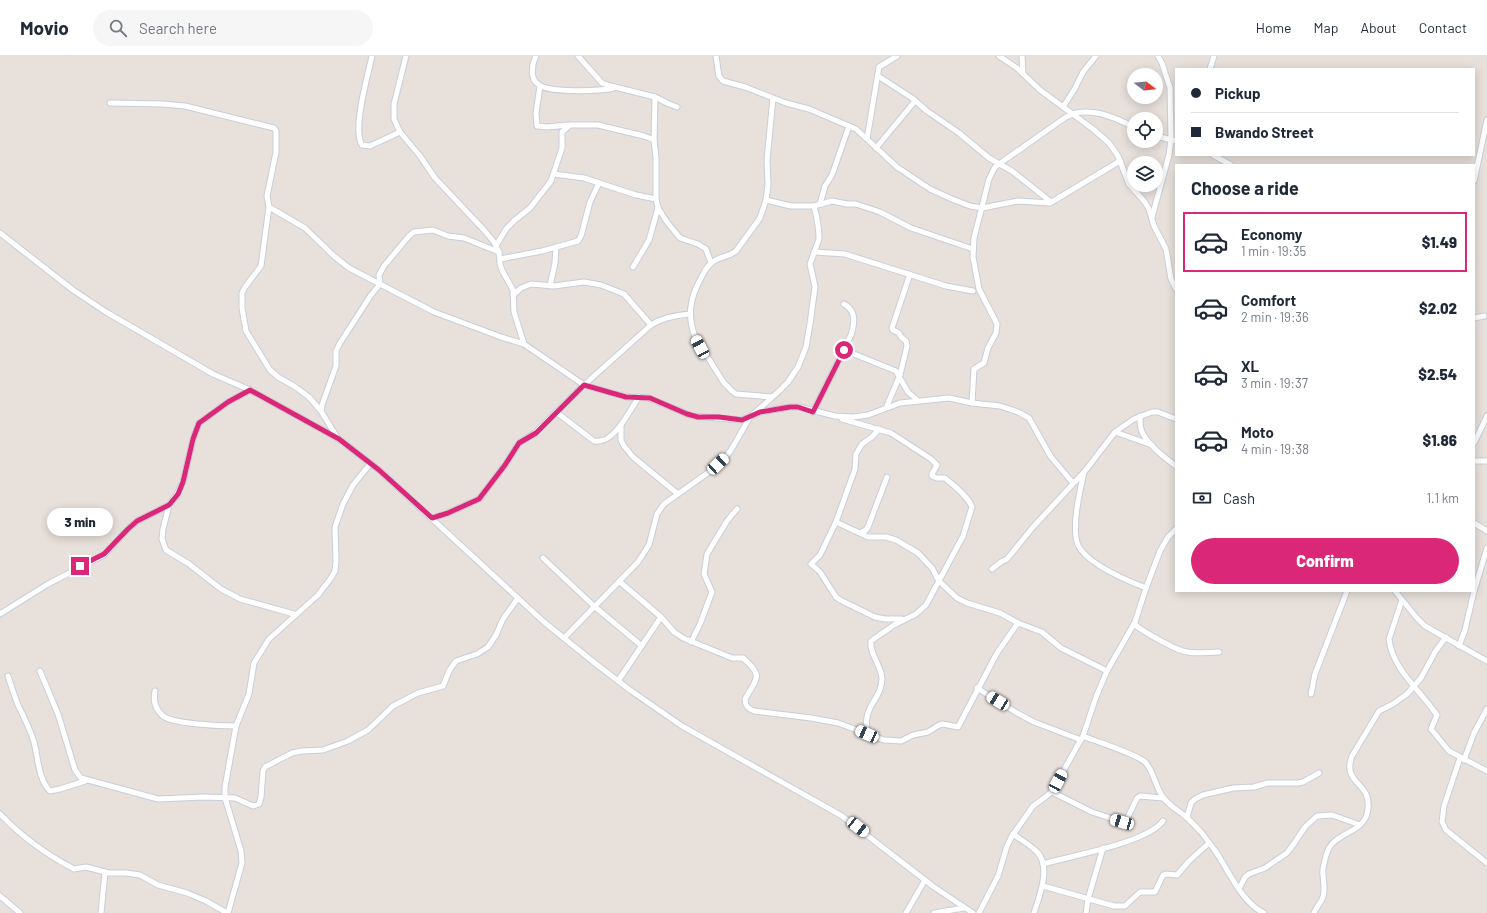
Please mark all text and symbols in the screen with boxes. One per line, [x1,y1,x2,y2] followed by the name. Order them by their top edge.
[93,10,373,46] search box
[20,16,69,39] text: Movio
[107,17,129,39] icon: search
[139,19,217,37] text: Search here
[1256,19,1292,36] text: Home
[1314,19,1338,36] text: Map
[1360,19,1397,36] text: About
[1419,19,1467,36] text: Contact
[1127,68,1163,104] north arrow
[1127,68,1163,192] map controls
[1215,84,1261,102] text: Pickup
[1127,112,1163,148] button: locate
[1215,123,1314,141] text: Bwando Street
[1127,156,1163,192] button: layers
[1191,177,1299,199] text: Choose a ride
[1193,224,1229,260] icon: car
[1241,225,1302,243] text: Economy
[1422,233,1457,251] text: $1.49
[1241,243,1306,259] text: 1 min · 19:35
[1193,290,1229,326] icon: car
[1241,291,1296,309] text: Comfort
[1419,299,1457,317] text: $2.02
[1241,309,1309,325] text: 2 min · 19:36
[689,334,711,360] car
[835,341,853,359] route start
[1193,356,1229,392] icon: car
[1241,357,1259,375] text: XL
[1418,365,1457,383] text: $2.54
[1241,375,1308,391] text: 3 min · 19:37
[1193,422,1229,458] icon: car
[1241,423,1274,441] text: Moto
[1423,431,1457,449] text: $1.86
[1241,441,1309,457] text: 4 min · 19:38
[705,451,731,477] car
[1191,487,1213,509] icon: cash
[1223,489,1255,507] text: Cash
[1426,490,1459,506] text: 1.1 km
[47,508,113,536] callout: 3 min
[64,514,96,530] text: 3 min
[1191,538,1459,584] button: Confirm
[71,557,89,575] route end
[985,690,1011,712] car
[854,724,880,744] car
[1047,768,1069,794] car
[1109,813,1135,831] car
[845,815,871,839] car

